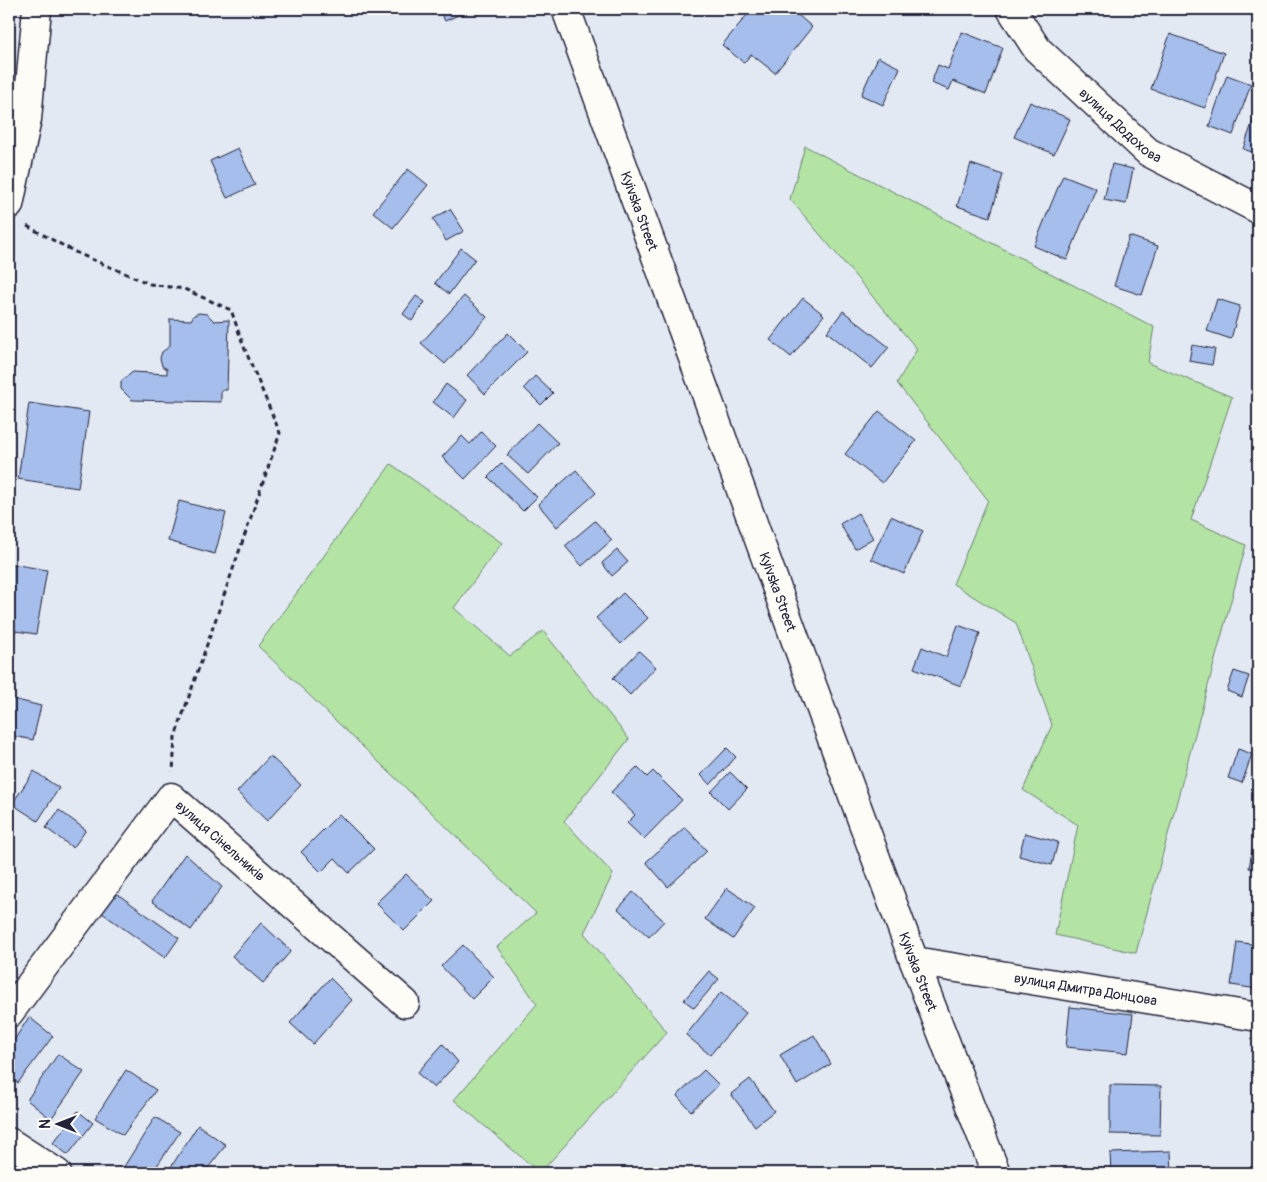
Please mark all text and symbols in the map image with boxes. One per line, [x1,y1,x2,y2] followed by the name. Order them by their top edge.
[1076,84,1165,166] street label: вулиця Додохова
[617,169,662,253] street label: Kyivska Street
[756,550,800,634] street label: Kyivska Street
[172,797,269,885] street label: вулиця Сінельників
[896,930,941,1014] street label: Kyivska Street
[1013,969,1158,1009] street label: вулиця Дмитра Донцова
[32,1100,82,1150] north arrow
[37,1119,54,1129] text: N

